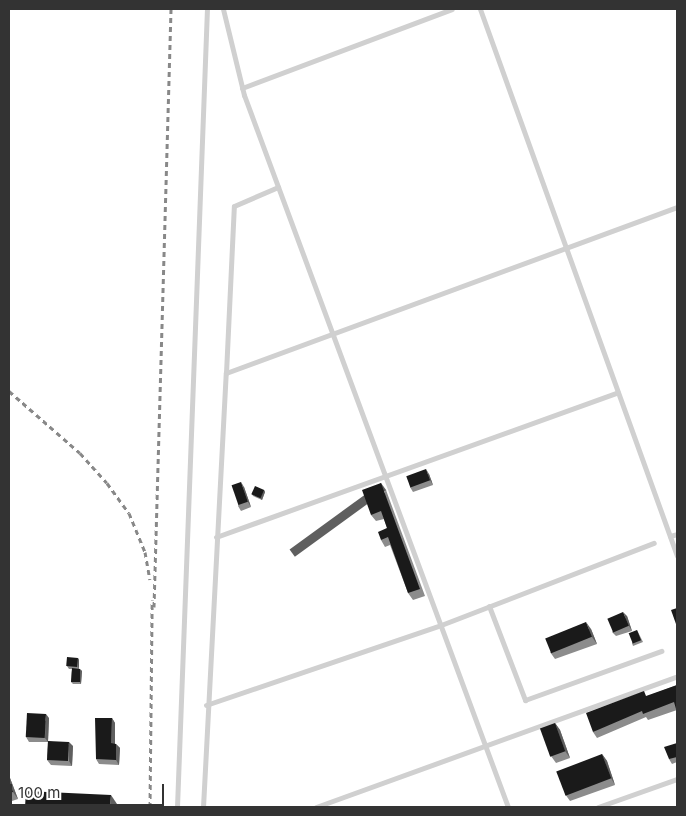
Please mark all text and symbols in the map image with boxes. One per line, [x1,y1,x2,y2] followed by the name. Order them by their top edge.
[12,774,166,806] scale bar
[18,783,60,802] text: 100 m

